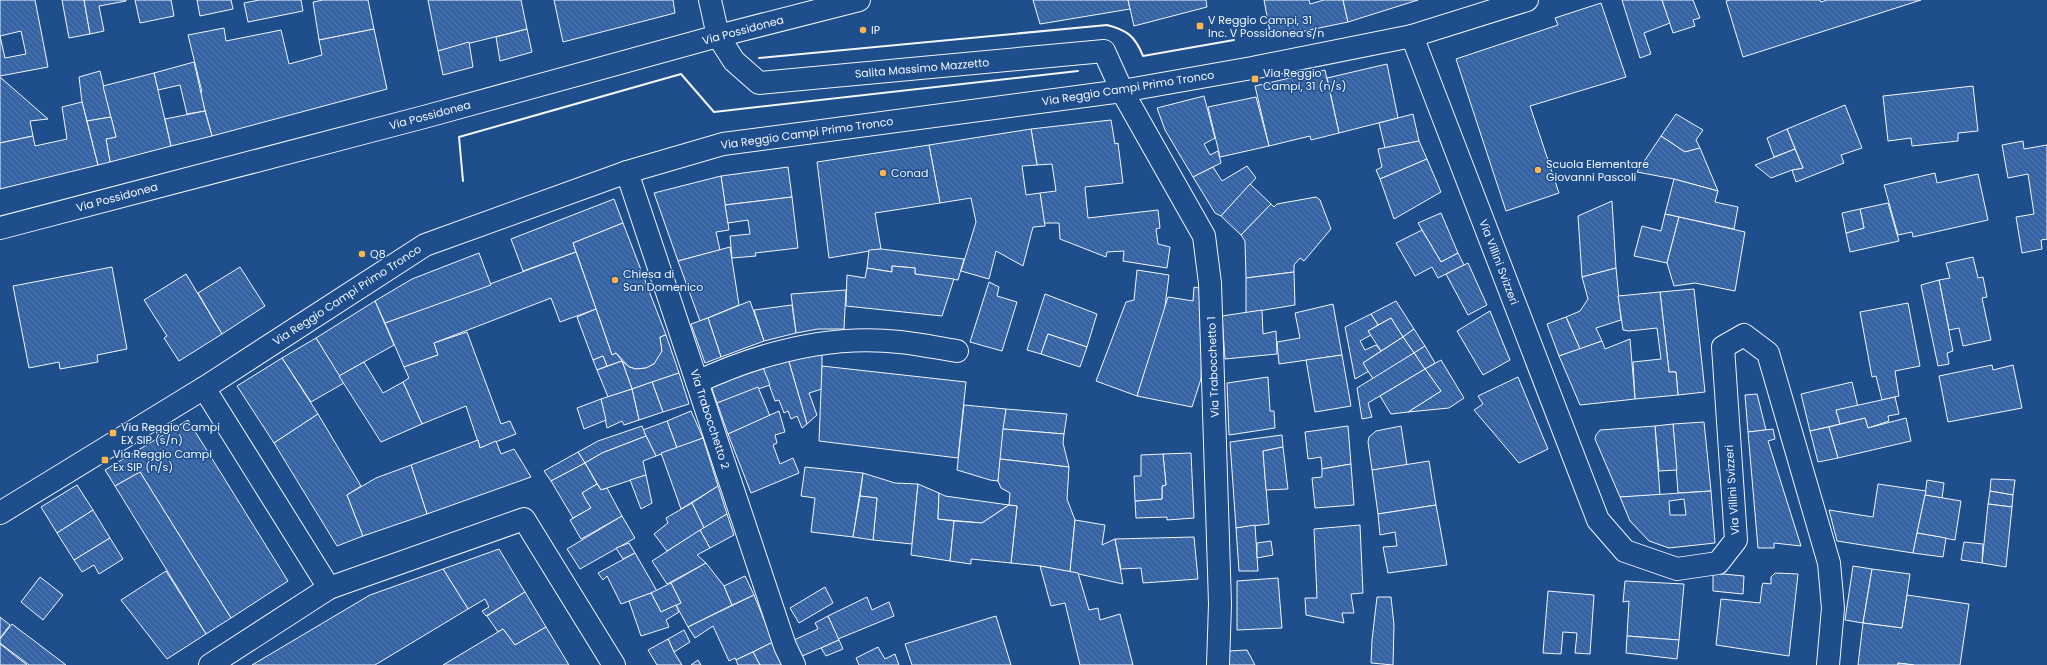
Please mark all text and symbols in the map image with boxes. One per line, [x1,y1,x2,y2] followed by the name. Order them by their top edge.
[700,11,786,49] street label: Via Possidonea
[1208,12,1324,41] place label: V Reggio Campi, 31 Inc. V Possidonea s/n
[1195,21,1205,31] marker: V Reggio Campi, 31 Inc. V Possidonea s/n
[871,22,880,38] place label: IP
[858,25,868,35] marker: IP
[854,54,990,82] street label: Salita Massimo Mazzetto
[1263,65,1346,94] place label: Via Reggio Campi, 31 (n/s)
[1041,66,1215,110] street label: Via Reggio Campi Primo Tronco
[1250,74,1260,84] marker: Via Reggio Campi, 31 (n/s)
[387,96,473,134] street label: Via Possidonea
[720,113,894,153] street label: Via Reggio Campi Primo Tronco
[1546,156,1649,185] place label: Scuola Elementare Giovanni Pascoli
[891,165,928,181] place label: Conad
[1533,165,1543,175] marker: Scuola Elementare Giovanni Pascoli
[878,168,888,178] marker: Conad
[74,178,160,216] street label: Via Possidonea
[1475,217,1523,307] street label: Via Villini Svizzeri
[270,241,424,349] street label: Via Reggio Campi Primo Tronco
[370,246,386,262] place label: Q8
[357,249,367,259] marker: Q8
[623,266,703,295] place label: Chiesa di San Domenico
[610,275,620,285] marker: Chiesa di San Domenico
[1203,316,1223,418] street label: Via Trabocchetto 1
[686,367,734,471] street label: Via Trabocchetto 2
[121,419,220,448] place label: Via Reggio Campi EX SIP (s/n)
[108,428,118,438] marker: Via Reggio Campi EX SIP (s/n)
[1721,444,1743,536] street label: Via Villini Svizzeri
[113,446,212,475] place label: Via Reggio Campi Ex SIP (n/s)
[100,455,110,465] marker: Via Reggio Campi Ex SIP (n/s)

